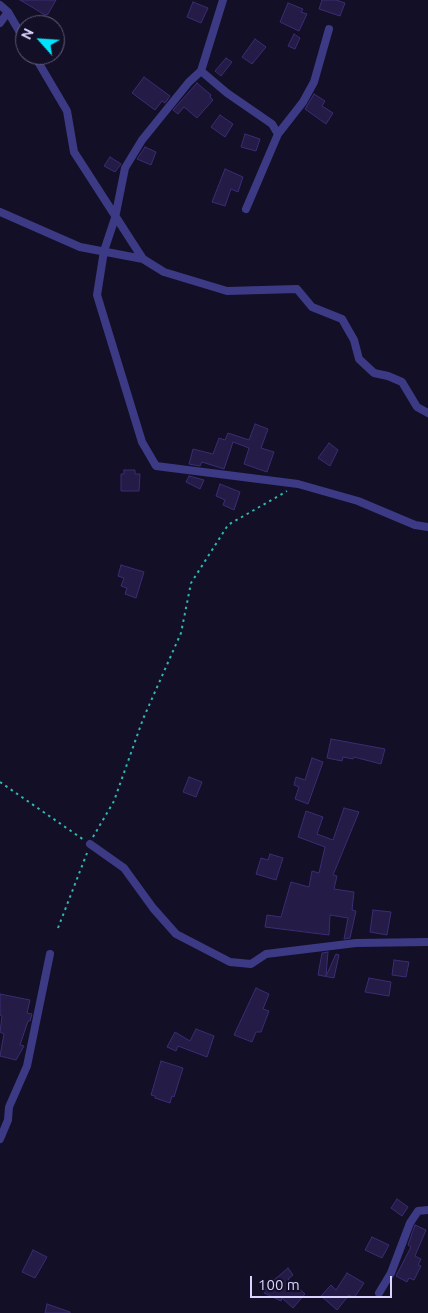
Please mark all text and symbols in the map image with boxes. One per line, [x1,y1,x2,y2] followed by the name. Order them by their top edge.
[15,15,65,65] north arrow
[18,26,37,42] text: N
[253,1266,396,1298] scale bar
[258,1276,300,1293] text: 100 m

